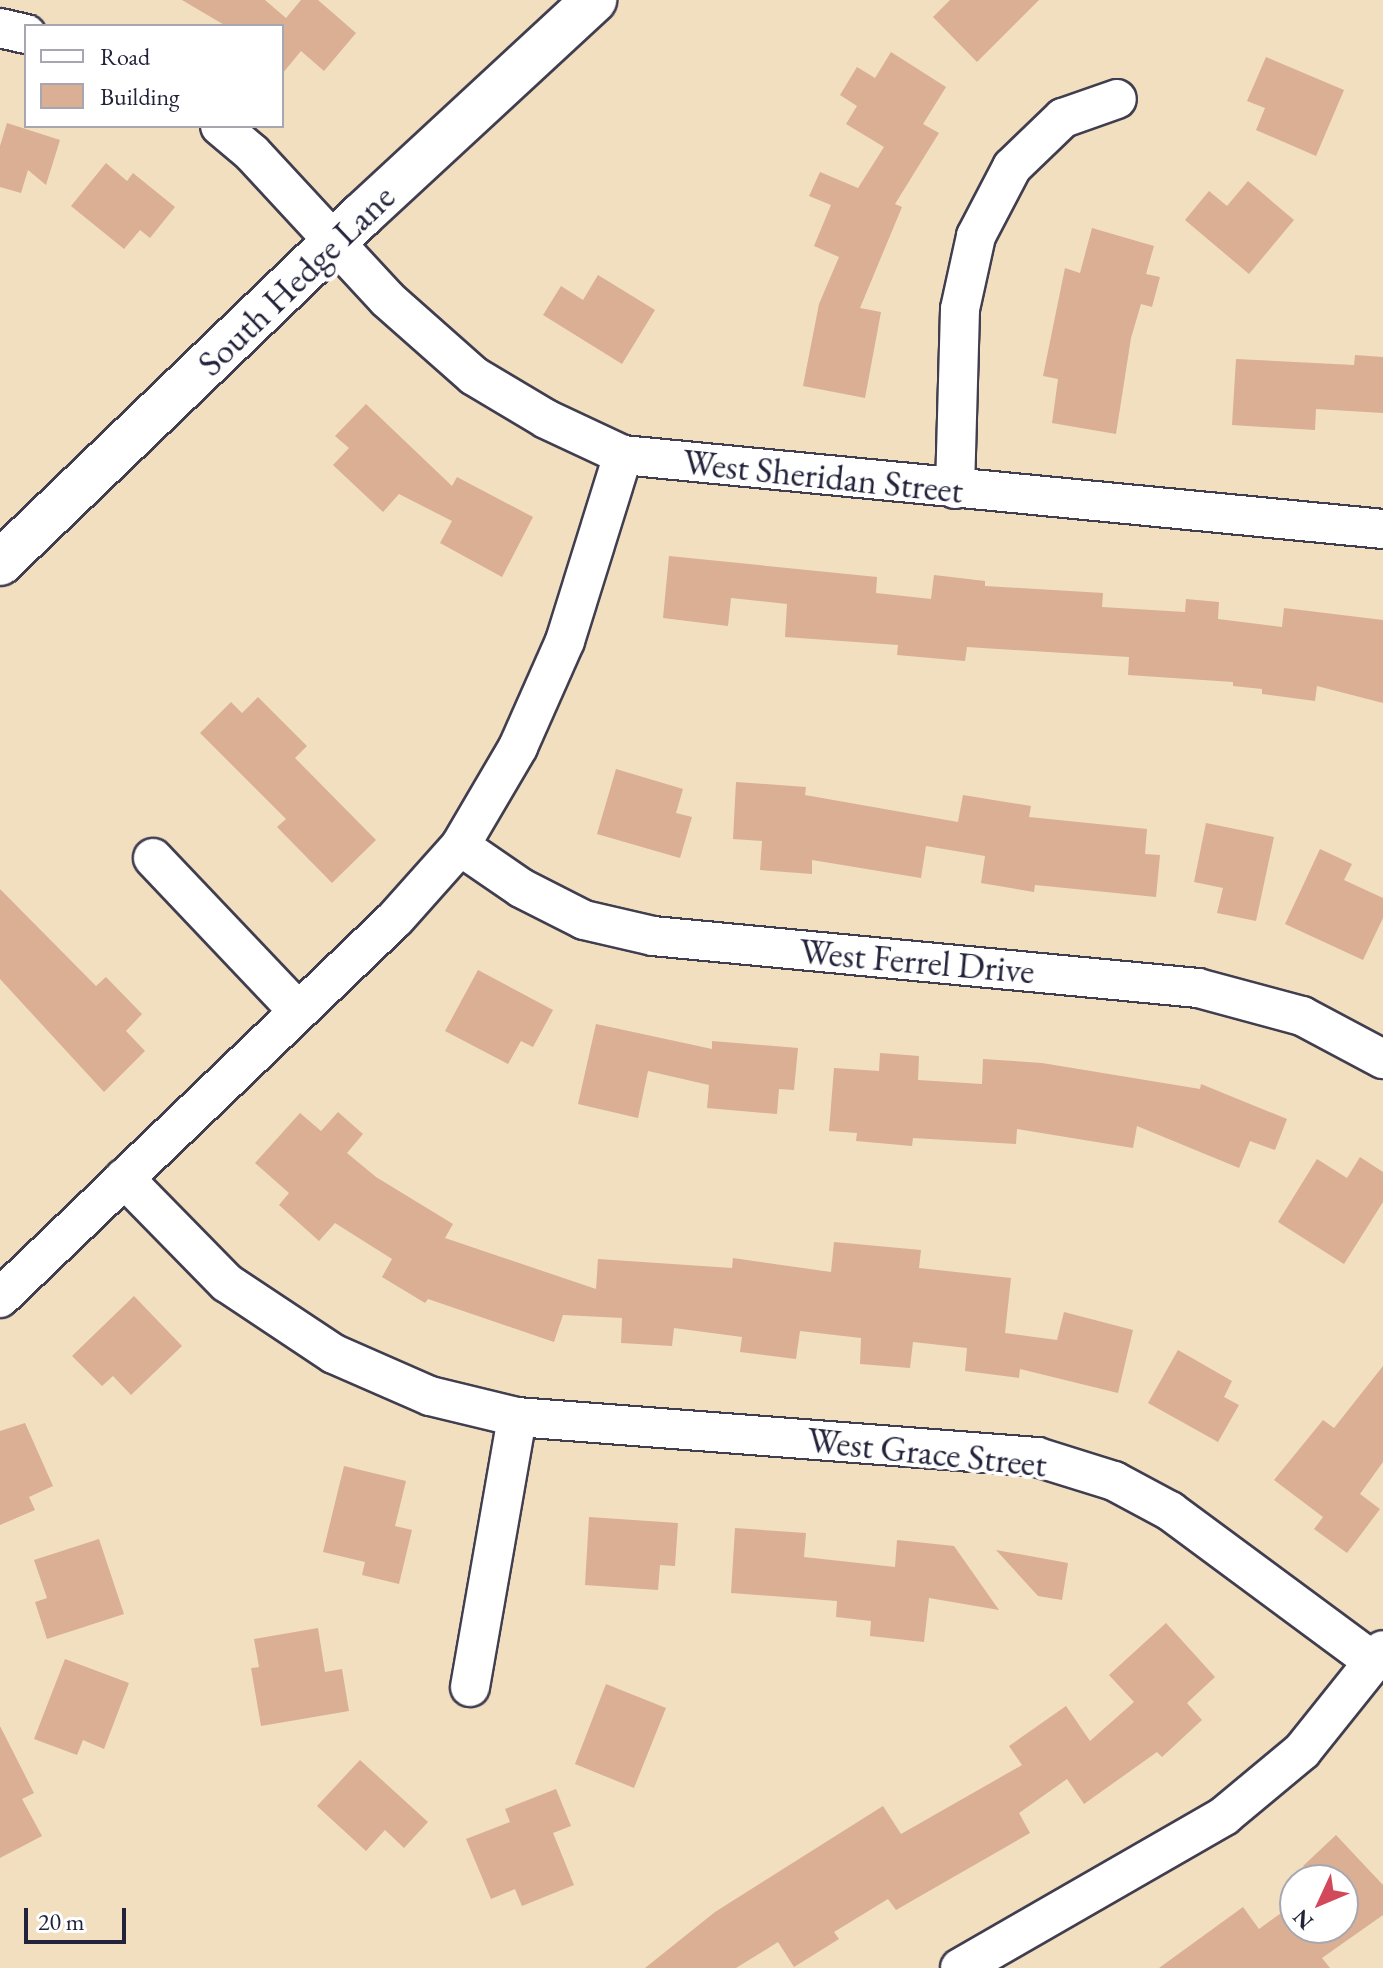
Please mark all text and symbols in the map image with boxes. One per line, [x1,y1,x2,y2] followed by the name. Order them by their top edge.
[24,24,284,128] legend
[100,41,150,72] text: Road
[100,81,180,112] text: Building
[189,175,403,385] street label: South Hedge Lane
[681,440,965,512] street label: West Sheridan Street
[798,929,1036,993] street label: West Ferrel Drive
[805,1418,1049,1486] street label: West Grace Street
[1279,1864,1359,1944] north arrow
[28,1892,130,1942] scale bar
[1286,1903,1319,1936] text: N
[38,1906,85,1937] text: 20 m

